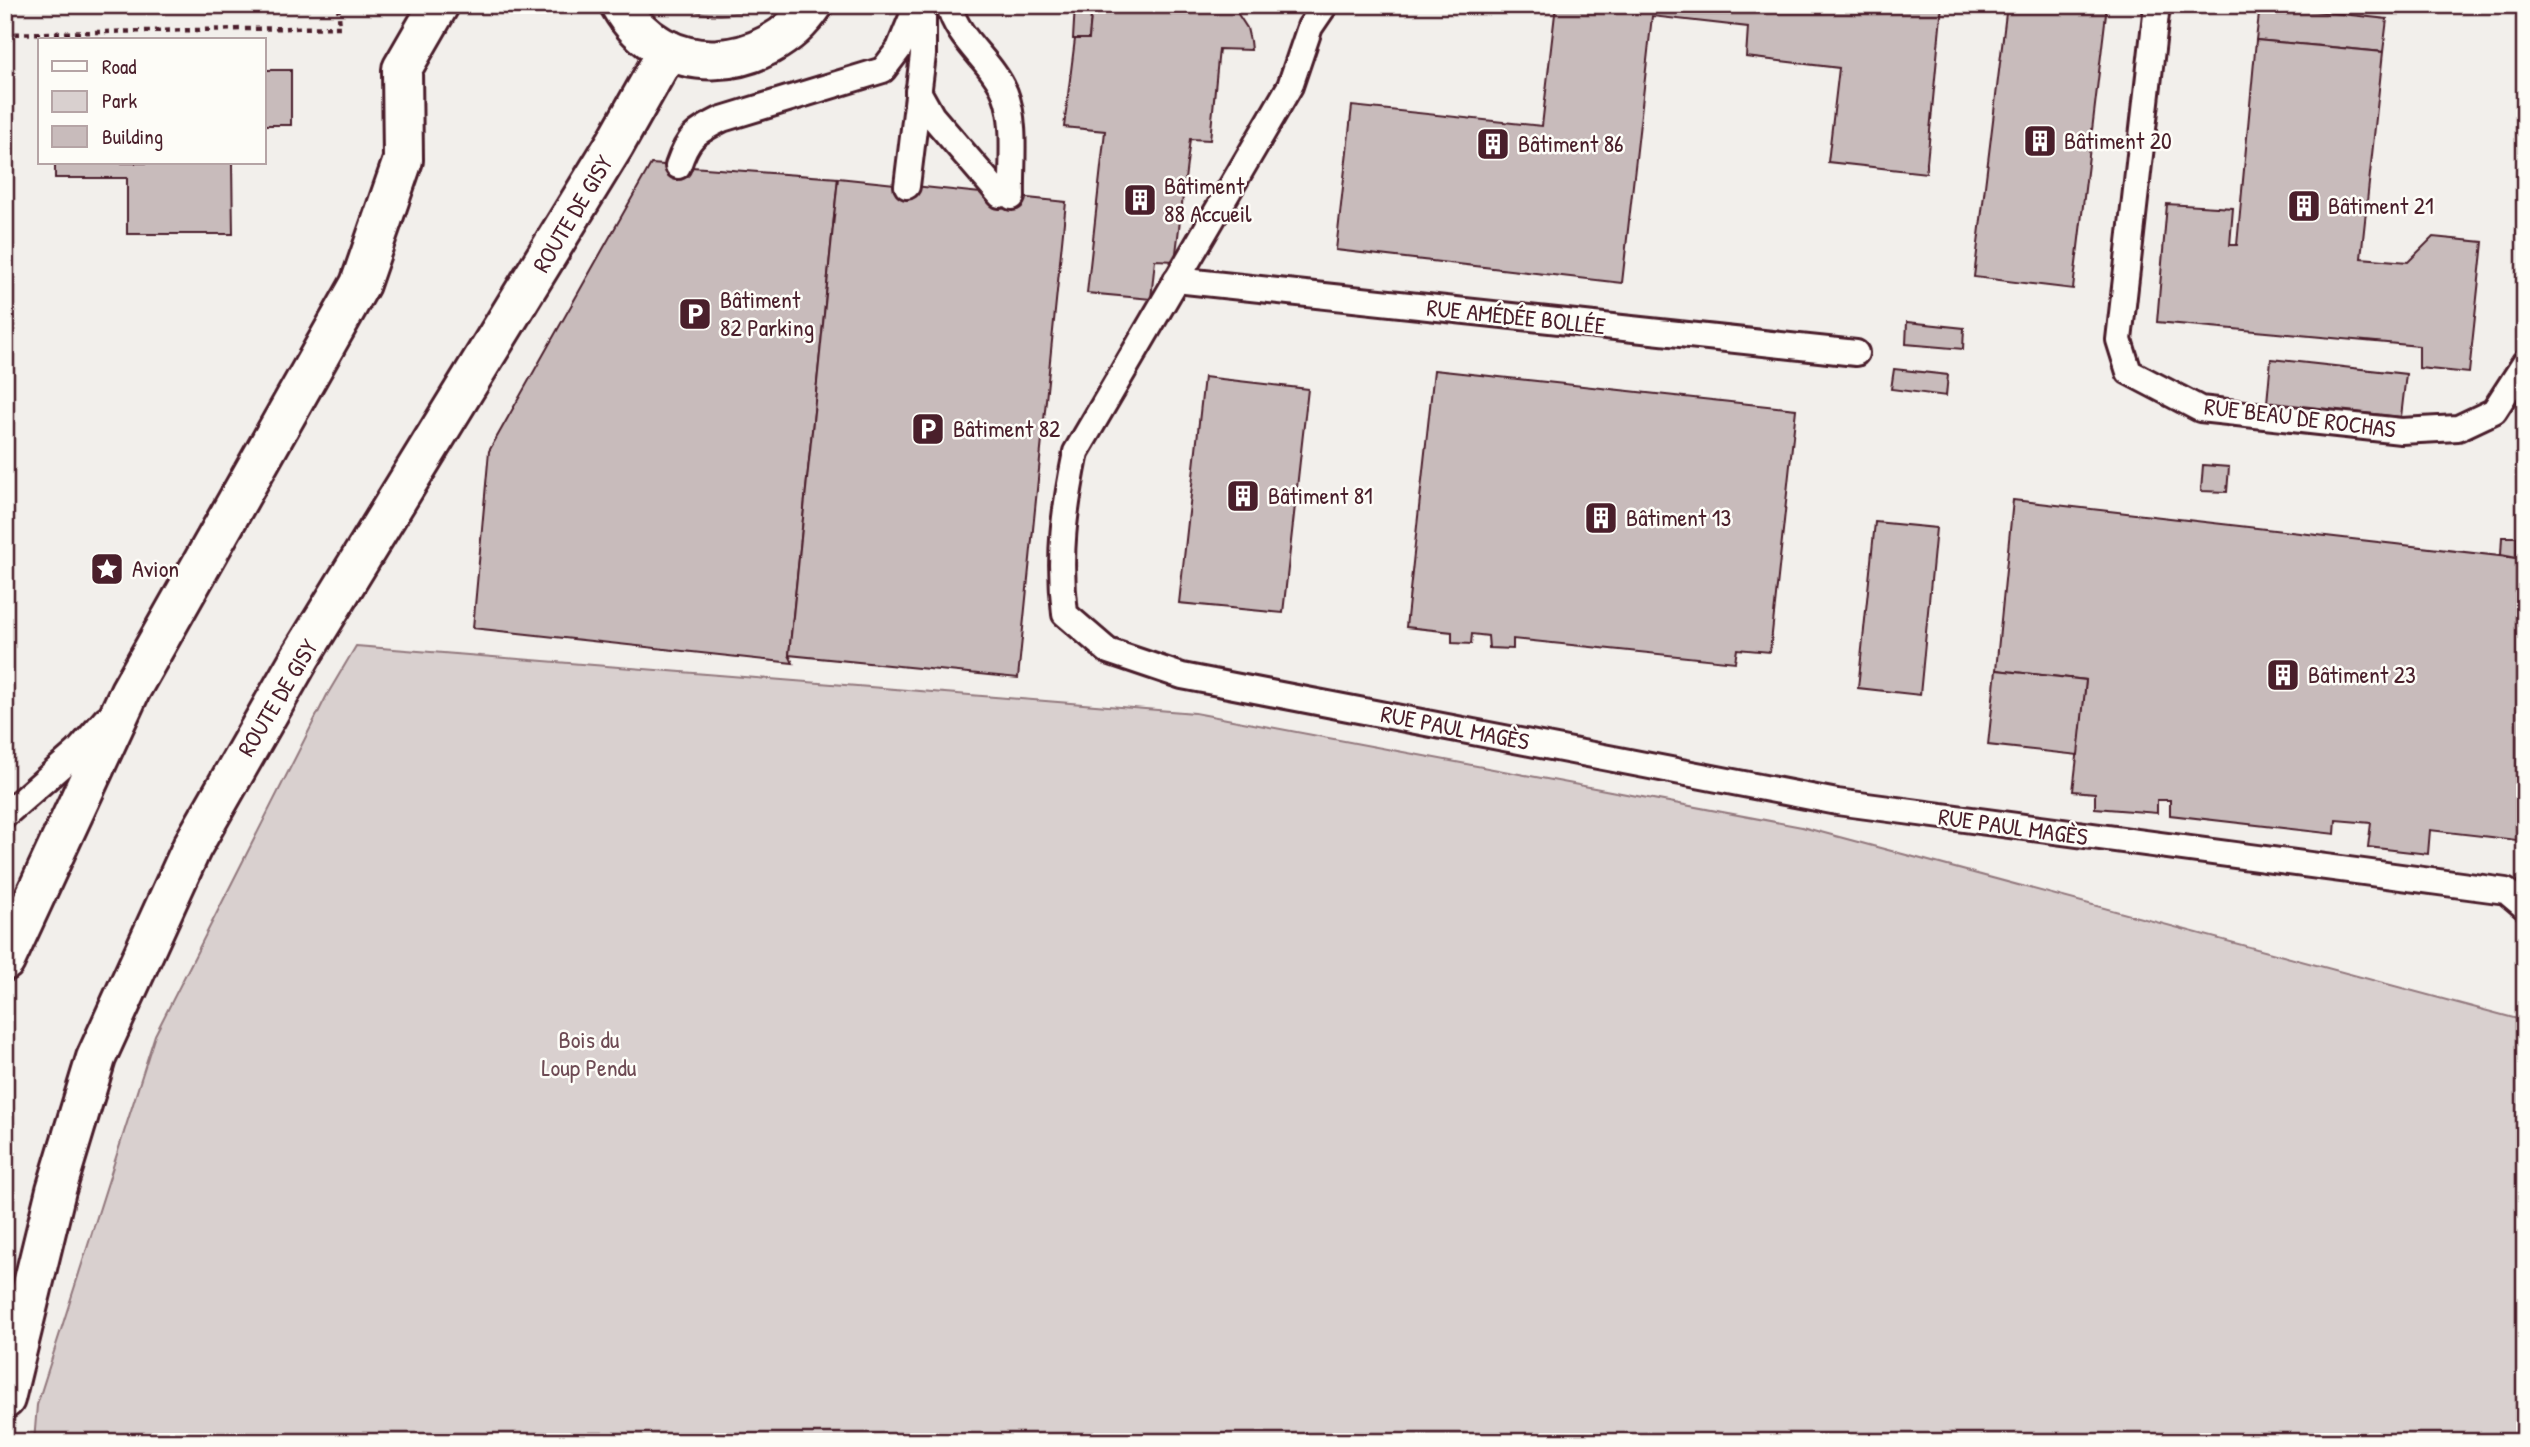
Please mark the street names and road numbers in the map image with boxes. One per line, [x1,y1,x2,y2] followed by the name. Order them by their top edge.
[525,149,620,278] street label: ROUTE DE GISY
[1425,291,1607,341] street label: RUE AMÉDÉE BOLLÉE
[2203,389,2398,445] street label: RUE BEAU DE ROCHAS
[230,633,325,762] street label: ROUTE DE GISY
[1378,697,1532,757] street label: RUE PAUL MAGÈS
[1937,800,2090,852] street label: RUE PAUL MAGÈS

